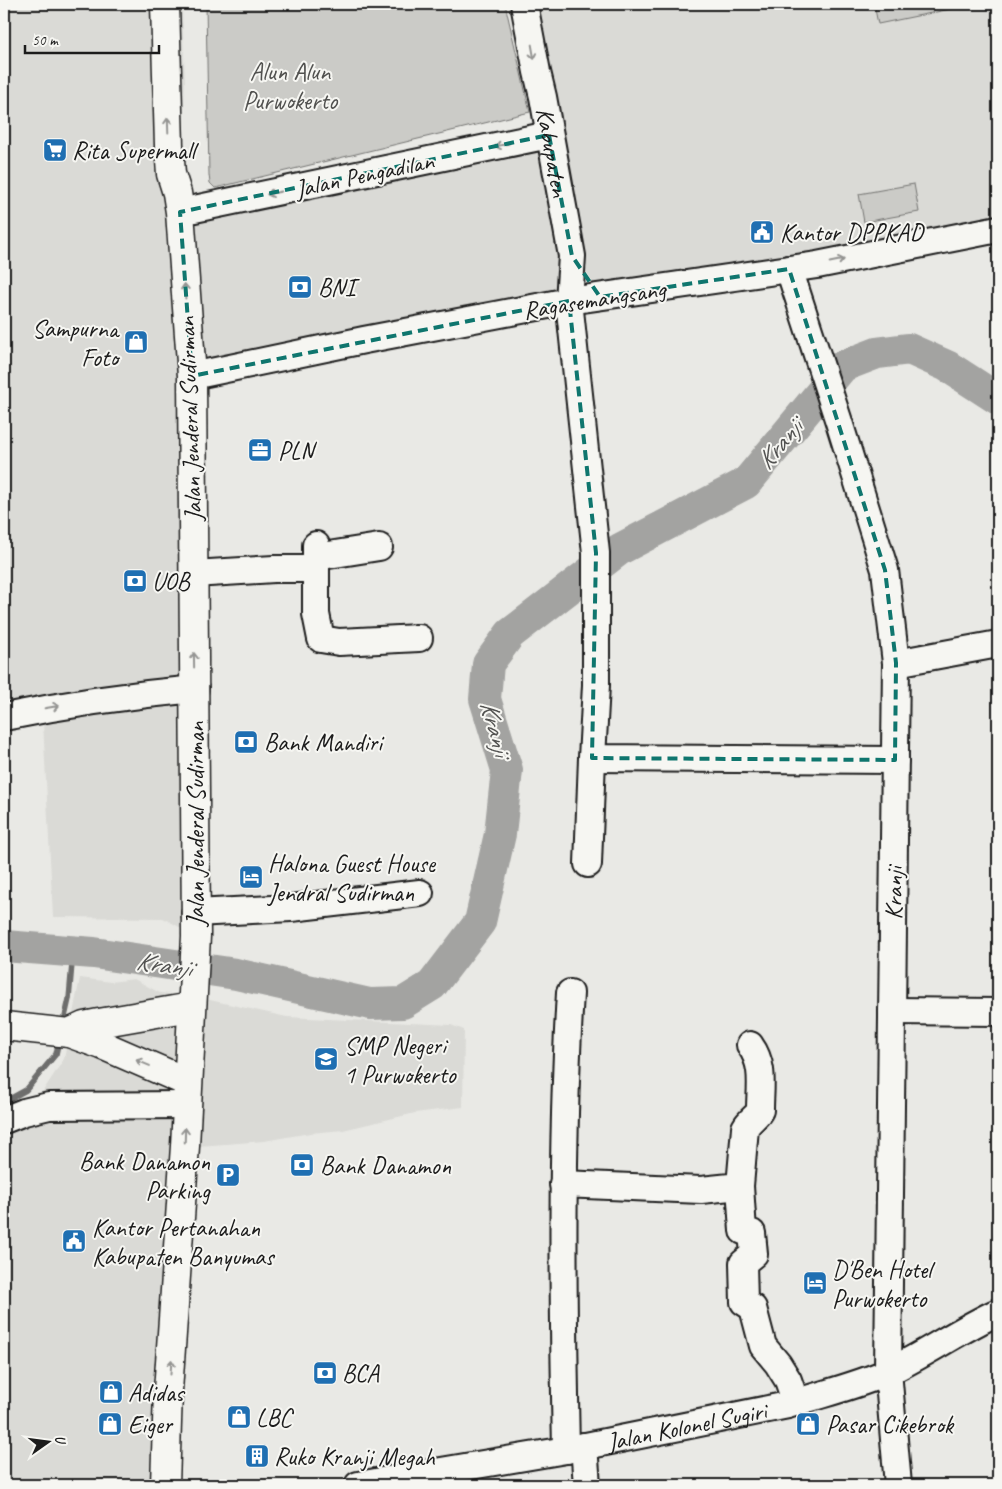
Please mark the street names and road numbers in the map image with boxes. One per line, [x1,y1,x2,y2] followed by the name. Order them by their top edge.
[528,105,576,200] street label: Kabupaten
[291,145,437,205] street label: Jalan Pengadilan
[521,273,670,327] street label: Ragasemangsang
[170,316,210,523] street label: Jalan Jenderal Sudirman
[180,721,212,927] street label: Jalan Jenderal Sudirman
[878,863,911,920] street label: Kranji
[603,1394,773,1458] street label: Jalan Kolonel Sugiri

